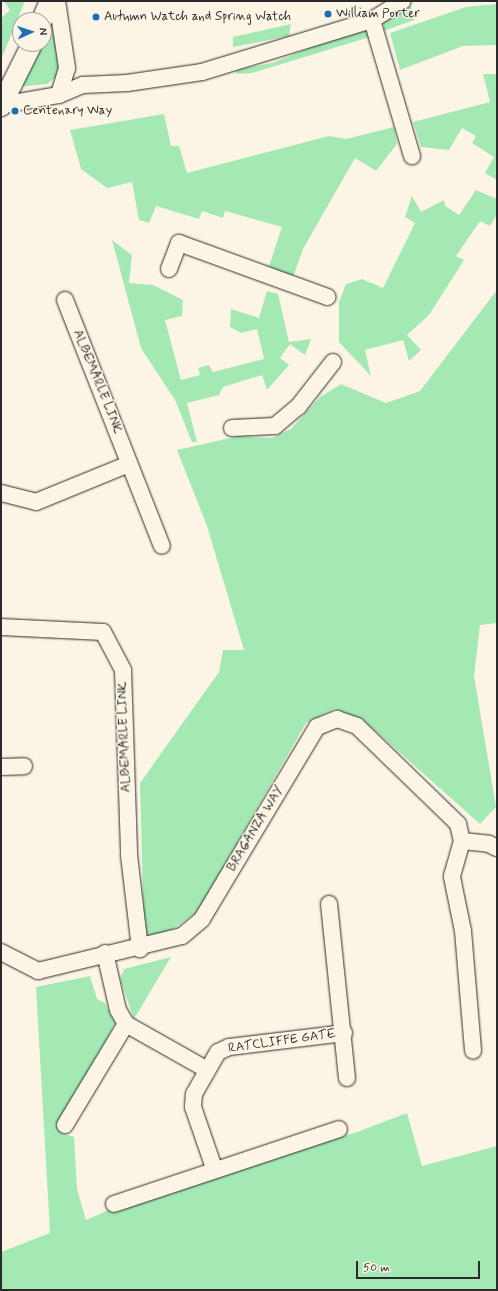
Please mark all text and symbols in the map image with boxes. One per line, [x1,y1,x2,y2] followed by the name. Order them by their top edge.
[336,6,417,22] place label: William Porter
[104,9,287,25] place label: Autumn Watch and Spring Watch
[323,9,333,19] marker: William Porter
[12,12,52,52] north arrow
[91,12,101,22] marker: Autumn Watch and Spring Watch
[36,27,50,35] text: N
[23,103,112,119] place label: Centenary Way
[10,106,20,116] marker: Centenary Way
[69,328,125,436] street label: ALBEMARLE LINK
[115,682,135,792] street label: ALBEMARLE LINK
[224,783,288,875] street label: BRAGANZA WAY
[227,1027,337,1057] street label: RATCLIFFE GATE
[358,1253,482,1279] scale bar
[363,1260,390,1276] text: 50 m

